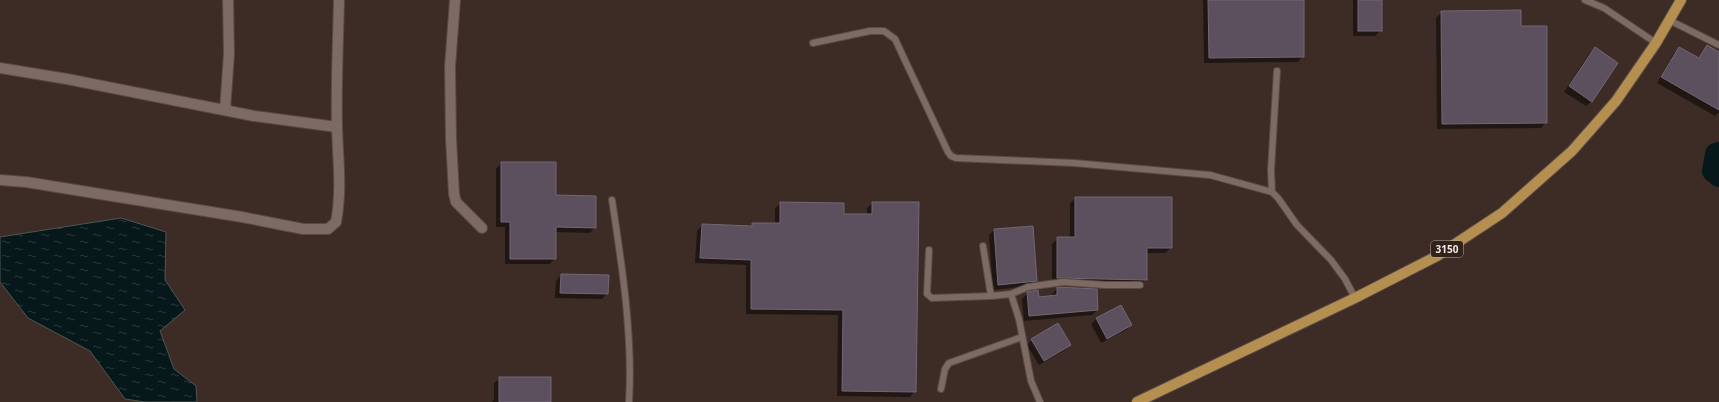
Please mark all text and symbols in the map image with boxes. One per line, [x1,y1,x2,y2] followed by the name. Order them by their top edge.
[1431,241,1463,257] road number: 3150

